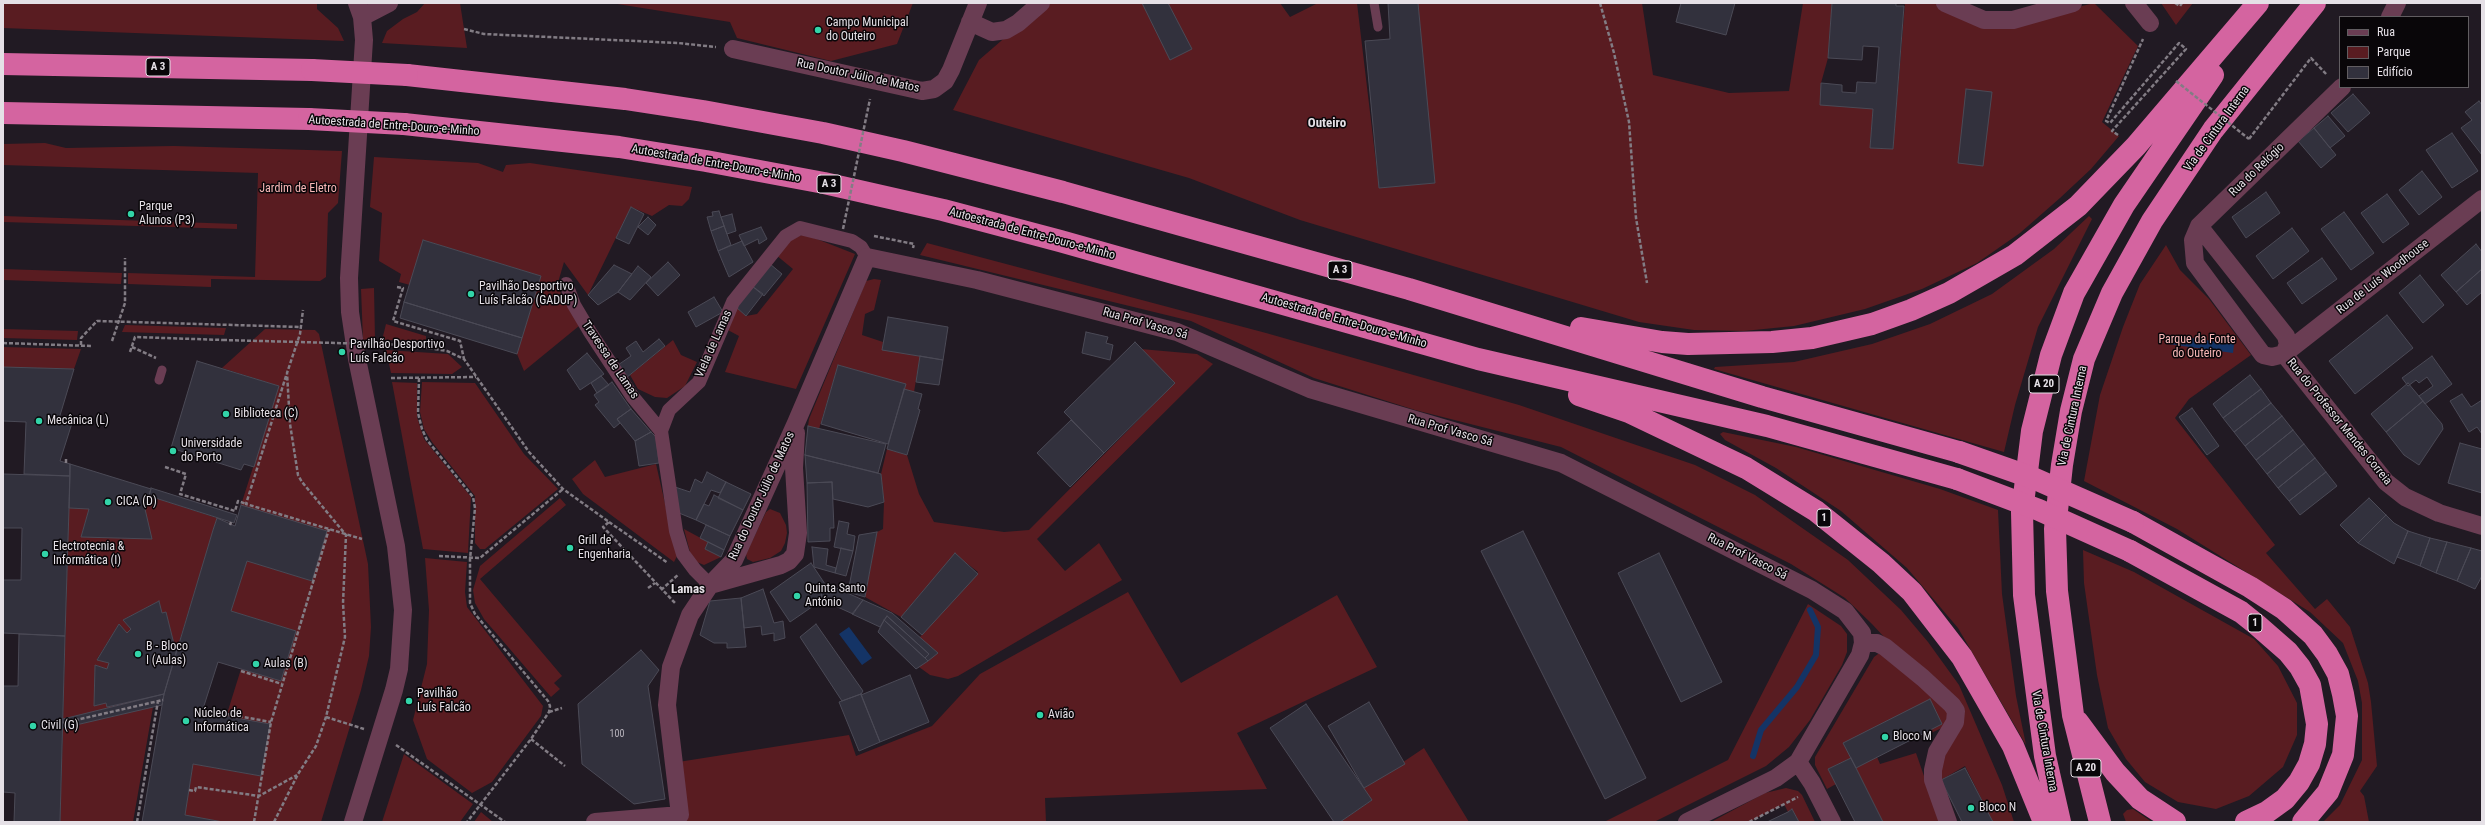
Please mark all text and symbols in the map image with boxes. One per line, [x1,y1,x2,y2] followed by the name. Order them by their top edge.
[826,16,908,44] place label: Campo Municipal do Outeiro
[2339,16,2469,88] legend
[813,25,823,35] marker: Campo Municipal do Outeiro
[2377,25,2395,39] text: Rua
[2377,45,2410,59] text: Parque
[795,56,921,96] street label: Rua Doutor Júlio de Matos
[146,58,170,76] road number: A 3
[2377,65,2413,79] text: Edifício
[2181,83,2253,175] street label: Via de Cintura Interna
[308,113,480,139] street label: Autoestrada de Entre-Douro-e-Minho
[1308,116,1346,132] district label: Outeiro
[2227,140,2287,200] street label: Rua do Relógio
[630,142,802,186] street label: Autoestrada de Entre-Douro-e-Minho
[817,175,841,193] road number: A 3
[259,182,337,196] park label: Jardim de Eletro
[139,200,195,228] place label: Parque Alunos (P3)
[947,205,1117,263] street label: Autoestrada de Entre-Douro-e-Minho
[126,209,136,219] marker: Parque Alunos (P3)
[2334,237,2432,317] street label: Rua de Luís Woodhouse
[1328,261,1352,279] road number: A 3
[479,280,577,308] place label: Pavilhão Desportivo Luís Falcão (GADUP)
[466,289,476,299] marker: Pavilhão Desportivo Luís Falcão (GADUP)
[1260,290,1428,352] street label: Autoestrada de Entre-Douro-e-Minho
[1101,305,1189,343] street label: Rua Prof Vasco Sá
[693,308,735,380] street label: Viela de Lamas
[579,318,641,402] street label: Travessa de Lamas
[2158,333,2236,361] park label: Parque da Fonte do Outeiro
[350,338,444,366] place label: Pavilhão Desportivo Luís Falcão
[337,347,347,357] marker: Pavilhão Desportivo Luís Falcão
[2283,356,2395,488] street label: Rua do Professor Mendes Correia
[2055,365,2091,467] street label: Via de Cintura Interna
[2029,375,2059,393] road number: A 20
[234,407,298,421] place label: Biblioteca (C)
[221,409,231,419] marker: Biblioteca (C)
[1406,412,1494,450] street label: Rua Prof Vasco Sá
[47,414,109,428] place label: Mecânica (L)
[34,416,44,426] marker: Mecânica (L)
[726,430,798,562] street label: Rua do Doutor Júlio de Matos
[181,437,242,465] place label: Universidade do Porto
[168,446,178,456] marker: Universidade do Porto
[116,495,157,509] place label: CICA (D)
[103,497,113,507] marker: CICA (D)
[1817,509,1831,527] road number: 1
[1705,531,1789,583] street label: Rua Prof Vasco Sá
[578,534,631,562] place label: Grill de Engenharia
[53,540,124,568] place label: Electrotecnia & Informática (I)
[565,543,575,553] marker: Grill de Engenharia
[40,549,50,559] marker: Electrotecnia & Informática (I)
[671,582,705,598] district label: Lamas
[805,582,866,610] place label: Quinta Santo António
[792,591,802,601] marker: Quinta Santo António
[2248,614,2262,632] road number: 1
[146,640,188,668] place label: B - Bloco I (Aulas)
[133,649,143,659] marker: B - Bloco I (Aulas)
[264,657,308,671] place label: Aulas (B)
[251,659,261,669] marker: Aulas (B)
[417,687,471,715] place label: Pavilhão Luís Falcão
[2028,689,2060,793] street label: Via de Cintura Interna
[404,696,414,706] marker: Pavilhão Luís Falcão
[194,707,249,735] place label: Núcleo de Informática
[1048,708,1074,722] place label: Avião
[1035,710,1045,720] marker: Avião
[181,716,191,726] marker: Núcleo de Informática
[41,719,79,733] place label: Civil (G)
[28,721,38,731] marker: Civil (G)
[610,728,624,740] house number: 100
[1893,730,1932,744] place label: Bloco M
[1880,732,1890,742] marker: Bloco M
[2071,759,2101,777] road number: A 20
[1979,801,2016,815] place label: Bloco N
[1966,803,1976,813] marker: Bloco N

